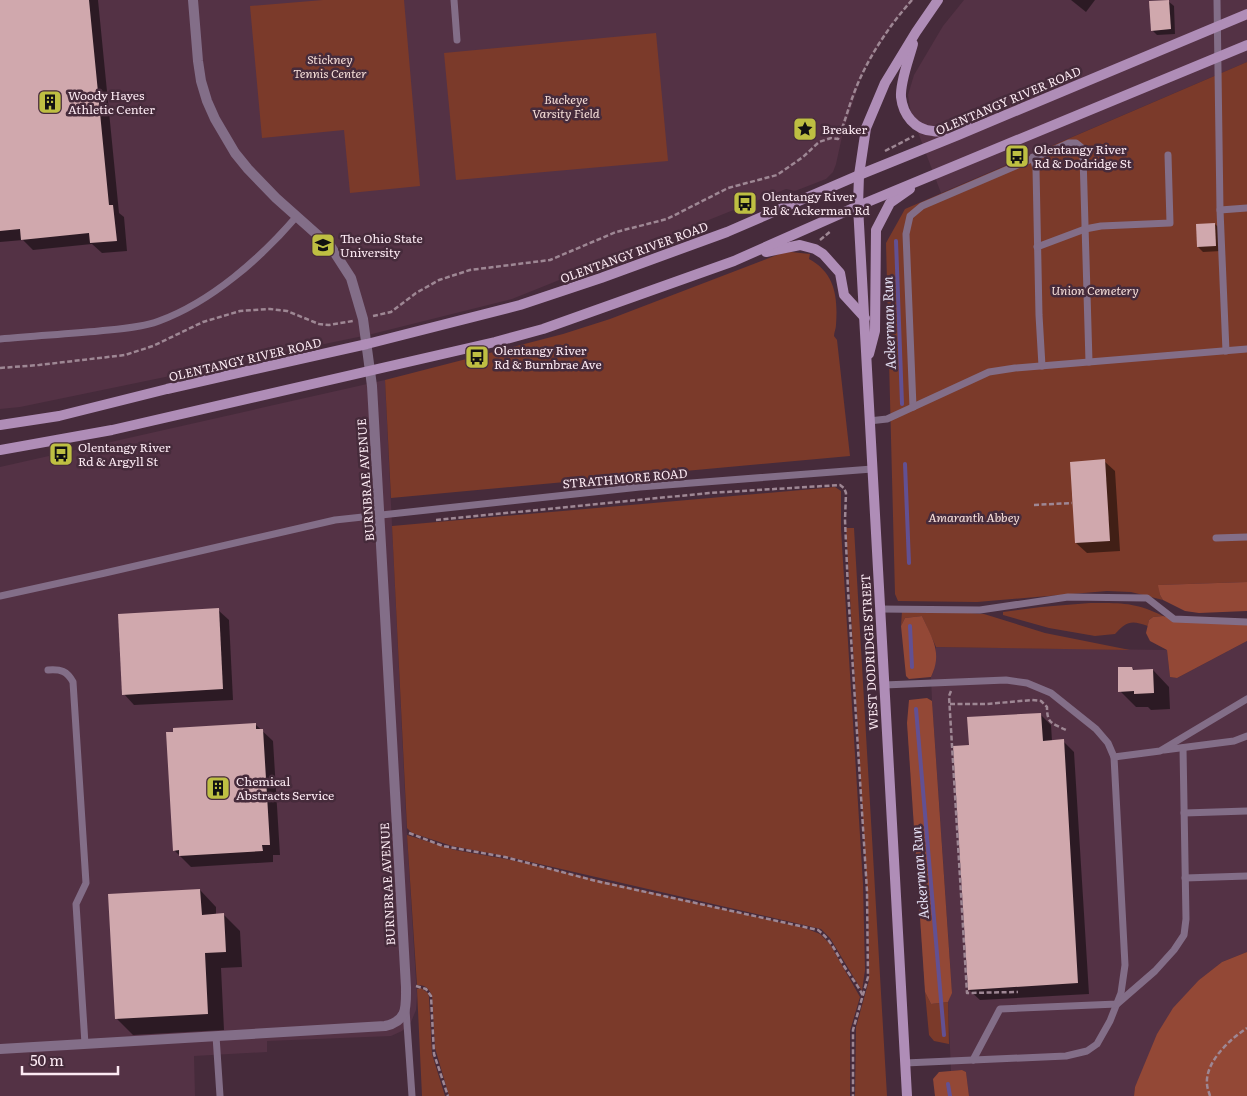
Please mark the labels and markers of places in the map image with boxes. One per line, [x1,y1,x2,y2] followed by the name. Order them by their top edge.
[68,86,155,118] place label: Woody Hayes Athletic Center
[37,89,63,115] building icon: Woody Hayes Athletic Center
[792,116,818,142] place icon: Breaker
[822,120,867,138] place label: Breaker
[1034,140,1132,172] place label: Olentangy River Rd & Dodridge St
[1004,143,1030,169] bus stop icon: Olentangy River Rd & Dodridge St
[762,187,871,219] place label: Olentangy River Rd & Ackerman Rd
[732,190,758,216] bus stop icon: Olentangy River Rd & Ackerman Rd
[340,229,423,261] place label: The Ohio State University
[310,232,336,258] school or university icon: The Ohio State University
[494,341,602,373] place label: Olentangy River Rd & Burnbrae Ave
[464,344,490,370] bus stop icon: Olentangy River Rd & Burnbrae Ave
[78,438,171,470] place label: Olentangy River Rd & Argyll St
[48,441,74,467] bus stop icon: Olentangy River Rd & Argyll St
[236,772,334,804] place label: Chemical Abstracts Service
[205,775,231,801] building icon: Chemical Abstracts Service

